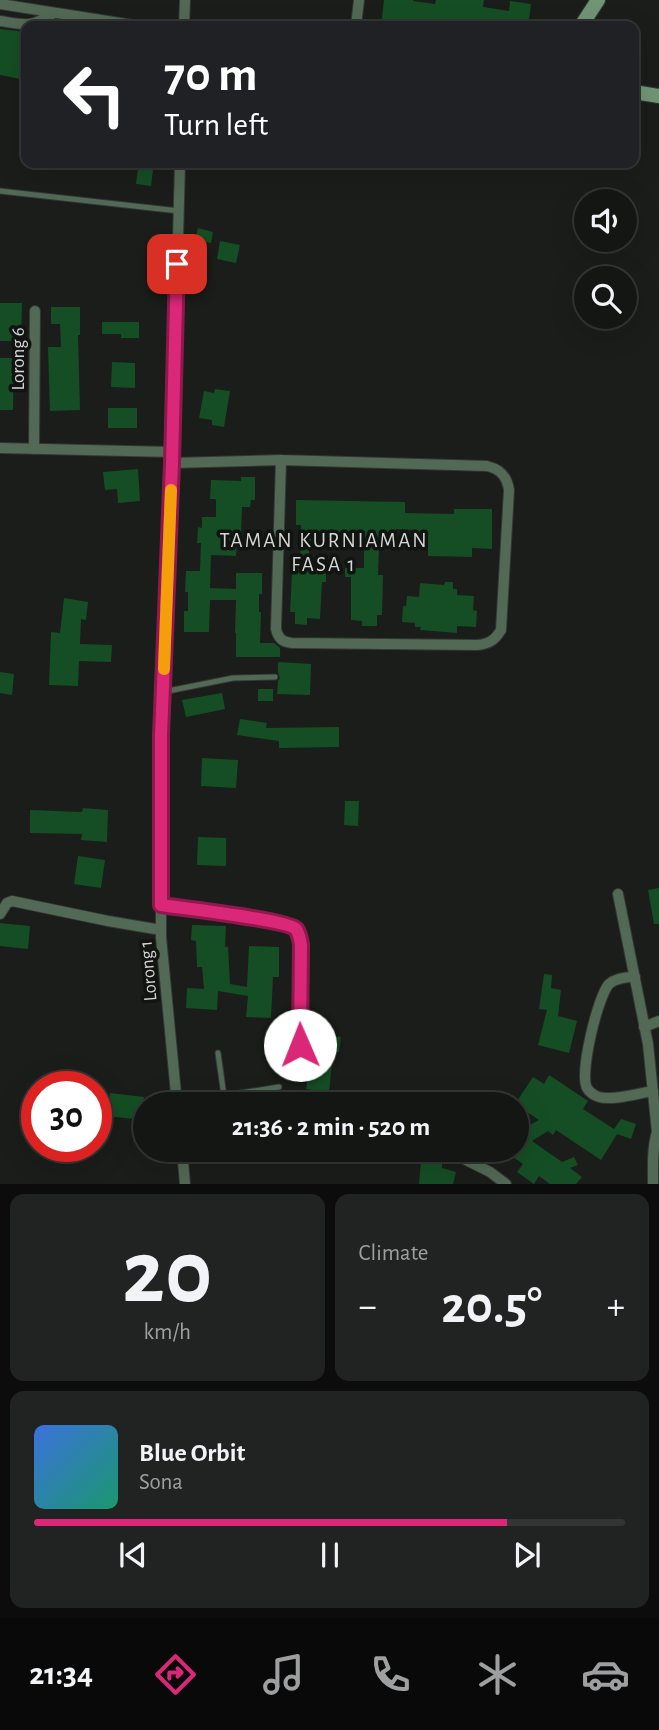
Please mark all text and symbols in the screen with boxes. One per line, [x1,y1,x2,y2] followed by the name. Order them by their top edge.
[49,49,140,140] icon: left
[164,51,258,100] text: 70 m
[164,109,268,141] text: Turn left
[574,189,637,329] map controls
[574,189,637,252] button: sound
[147,234,207,294] pin
[158,245,196,283] icon: arrive
[574,266,637,329] button: search
[9,327,28,391] street label: Lorong 6
[219,530,429,575] district label: TAMAN KURNIAMAN FASA 1
[136,940,161,1002] street label: Lorong 1
[263,1008,337,1082] position arrow
[21,1071,112,1162] speed limit sign: 30
[232,1114,430,1140] text: 21:36 · 2 min · 520 m
[122,1228,212,1319] text: 20
[359,1242,428,1265] text: Climate
[441,1280,542,1332] text: 20.5°
[359,1288,377,1326] text: −
[607,1288,625,1326] text: +
[144,1321,191,1344] text: km/h
[139,1440,245,1466] text: Blue Orbit
[139,1471,183,1494] text: Sona
[114,1536,152,1574] icon: previous
[311,1536,349,1574] icon: pause
[508,1536,546,1574] icon: next
[151,1650,200,1699] icon: directions
[259,1650,308,1699] icon: music
[366,1650,415,1699] icon: phone
[473,1650,522,1699] icon: climate
[581,1650,630,1699] icon: car
[29,1658,93,1690] text: 21:34

